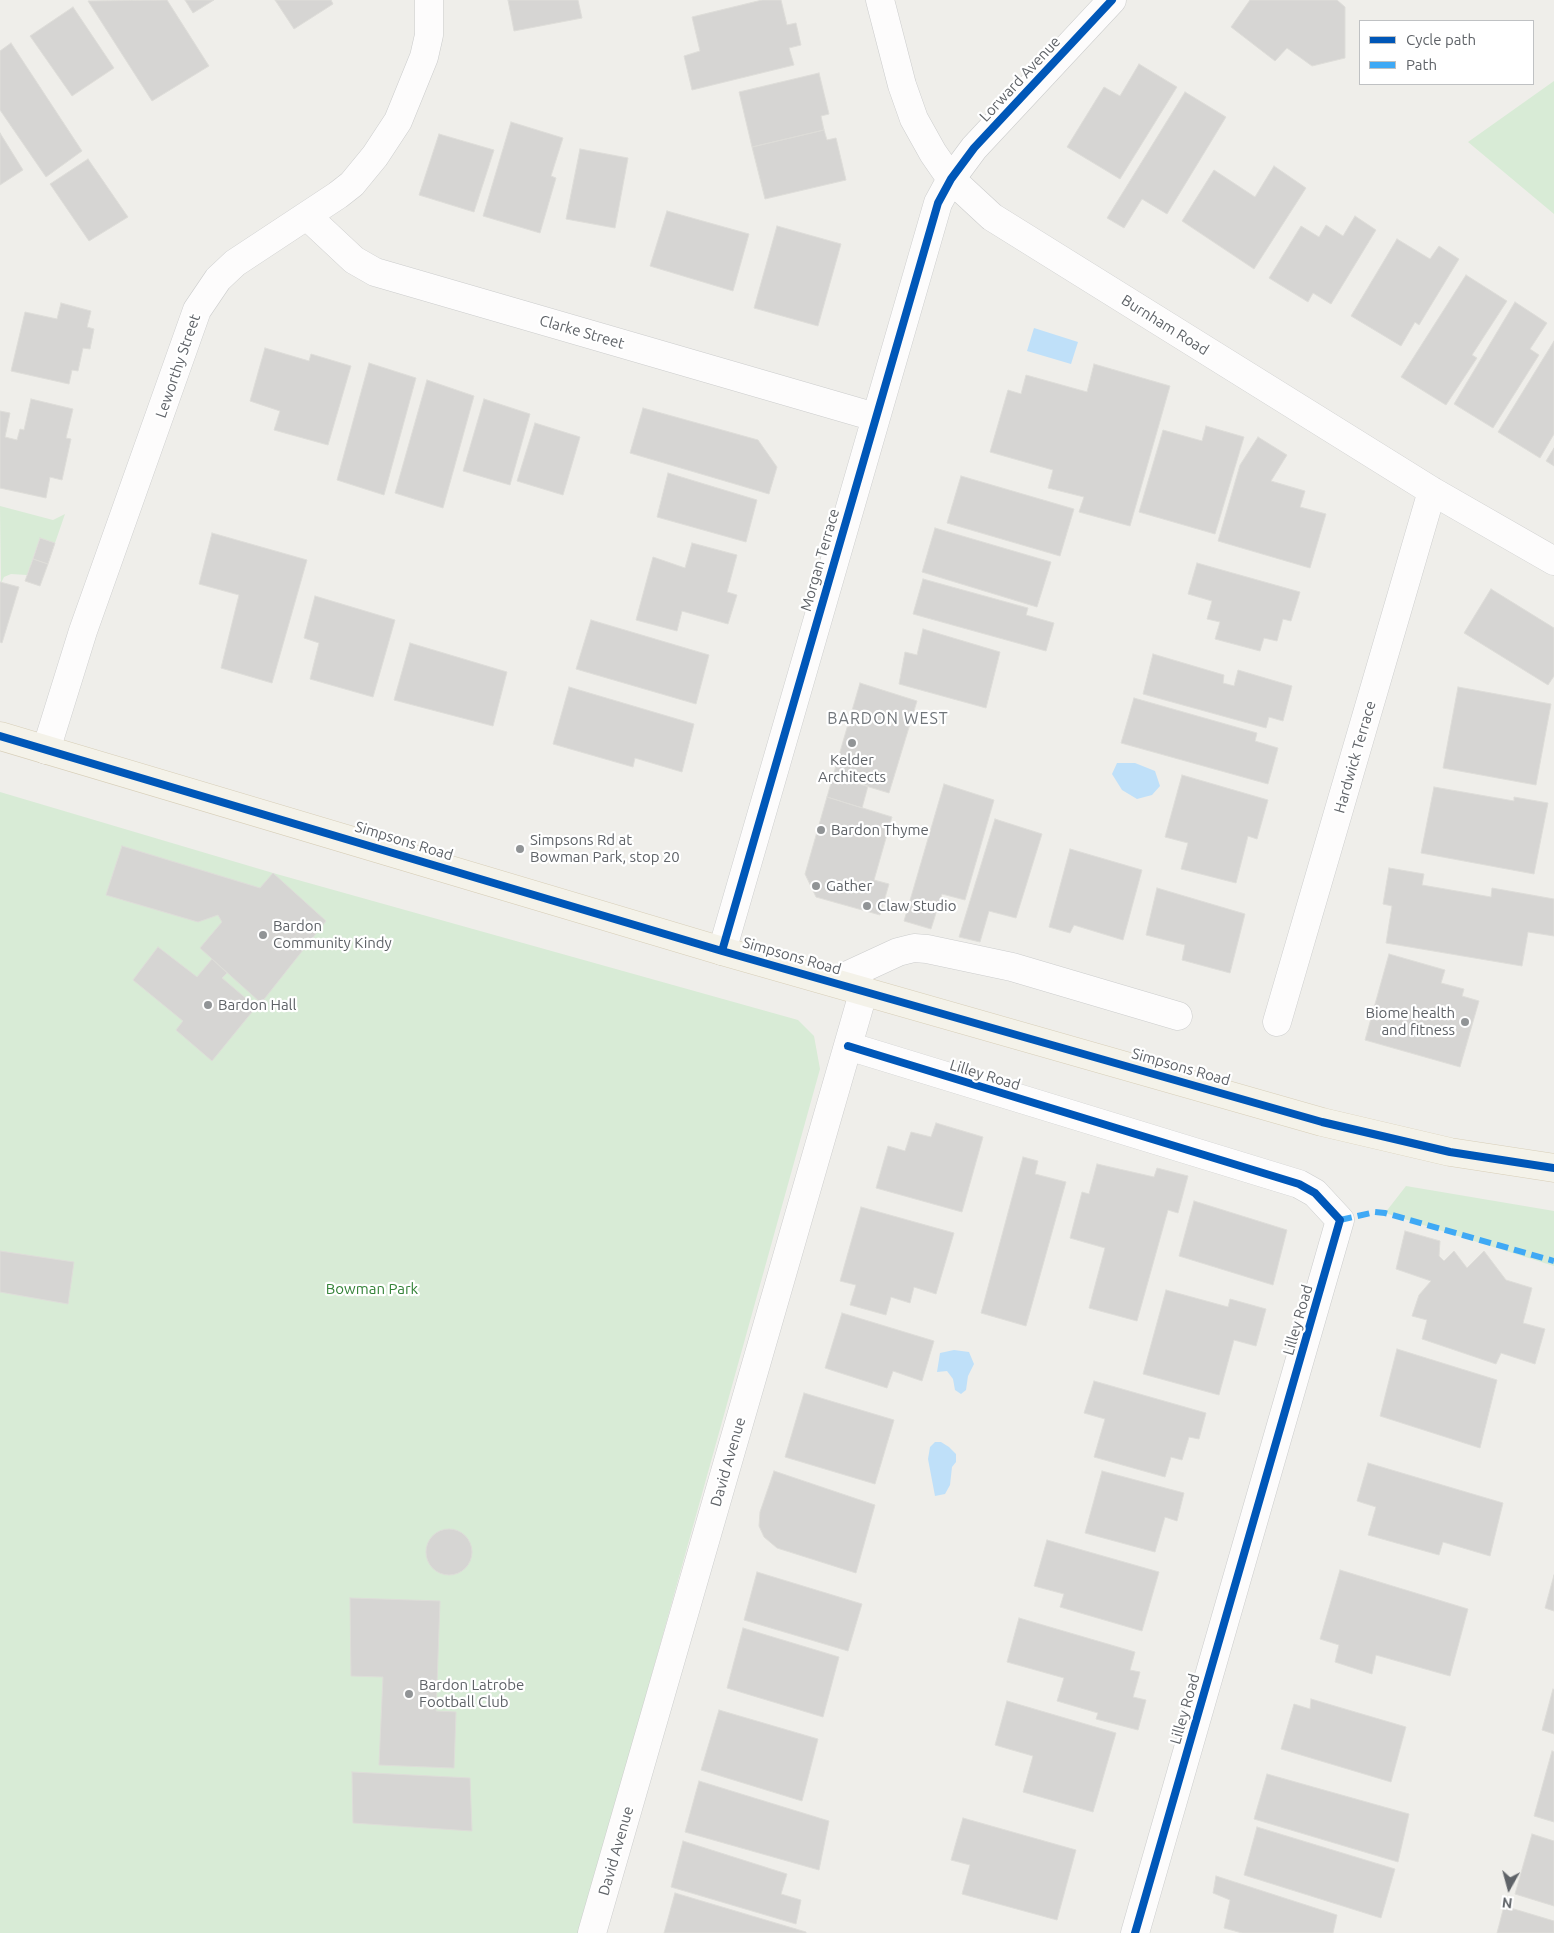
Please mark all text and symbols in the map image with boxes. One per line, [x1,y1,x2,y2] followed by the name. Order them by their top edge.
[1359,20,1534,85] legend
[1406,31,1476,48] text: Cycle path
[976,33,1064,125] street label: Lorward Avenue
[1406,56,1437,73] text: Path
[1118,291,1212,359] street label: Burnham Road
[537,311,627,353] street label: Clarke Street
[152,312,204,420] street label: Leworthy Street
[797,507,843,613] street label: Morgan Terrace
[1330,699,1380,815] street label: Hardwick Terrace
[826,709,950,729] district label: BARDON WEST
[846,737,858,749] marker: Kelder Architects
[818,751,886,786] place label: Kelder Architects
[353,818,455,864] street label: Simpsons Road
[831,821,929,839] place label: Bardon Thyme
[815,824,827,836] marker: Bardon Thyme
[530,831,680,866] place label: Simpsons Rd at Bowman Park, stop 20
[514,843,526,855] marker: Simpsons Rd at Bowman Park, stop 20
[826,877,872,895] place label: Gather
[810,880,822,892] marker: Gather
[877,897,956,915] place label: Claw Studio
[861,900,873,912] marker: Claw Studio
[273,917,392,952] place label: Bardon Community Kindy
[257,929,269,941] marker: Bardon Community Kindy
[741,933,843,979] street label: Simpsons Road
[218,996,296,1014] place label: Bardon Hall
[202,999,214,1011] marker: Bardon Hall
[1365,1004,1455,1039] place label: Biome health and fitness
[1459,1016,1471,1028] marker: Biome health and fitness
[1130,1044,1232,1090] street label: Simpsons Road
[948,1056,1022,1094] street label: Lilley Road
[326,1280,418,1298] park label: Bowman Park
[1279,1283,1317,1357] street label: Lilley Road
[707,1415,749,1509] street label: David Avenue
[1166,1672,1204,1746] street label: Lilley Road
[419,1676,524,1711] place label: Bardon Latrobe Football Club
[403,1688,415,1700] marker: Bardon Latrobe Football Club
[595,1804,637,1898] street label: David Avenue
[1484,1863,1534,1913] north arrow
[1501,1894,1513,1911] text: N

